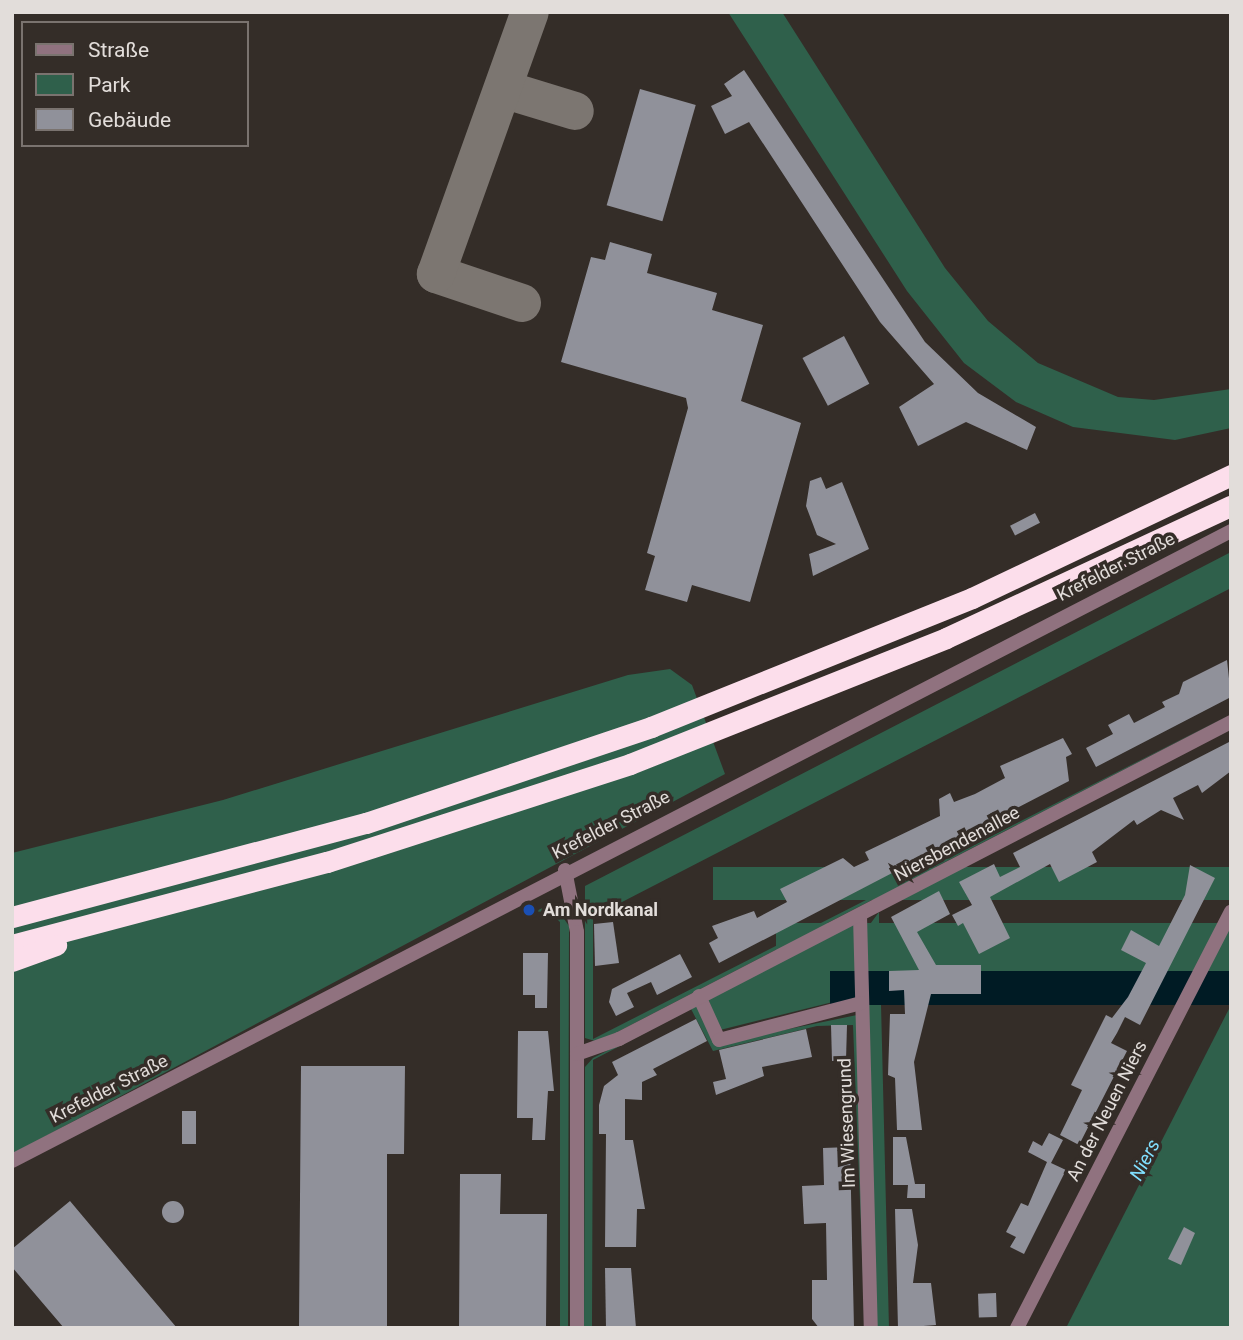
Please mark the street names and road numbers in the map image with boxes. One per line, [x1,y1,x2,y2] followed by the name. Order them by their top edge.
[1053,528,1179,606] street label: Krefelder Straße
[548,786,674,864] street label: Krefelder Straße
[891,802,1023,886] street label: Niersbendenallee
[1062,1037,1152,1185] street label: An der Neuen Niers
[46,1050,172,1128] street label: Krefelder Straße
[834,1058,860,1188] street label: Im Wiesengrund

